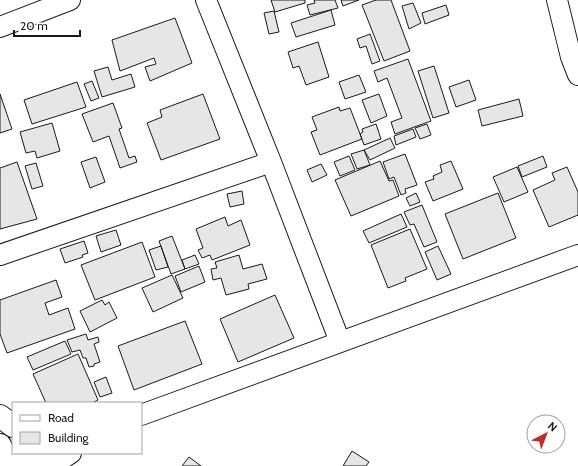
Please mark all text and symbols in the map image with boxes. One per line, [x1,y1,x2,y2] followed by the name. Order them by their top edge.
[14,12,80,38] scale bar
[20,18,48,33] text: 20 m
[12,402,142,454] legend
[48,410,74,425] text: Road
[526,414,566,454] north arrow
[545,419,560,434] text: N
[48,430,90,445] text: Building

